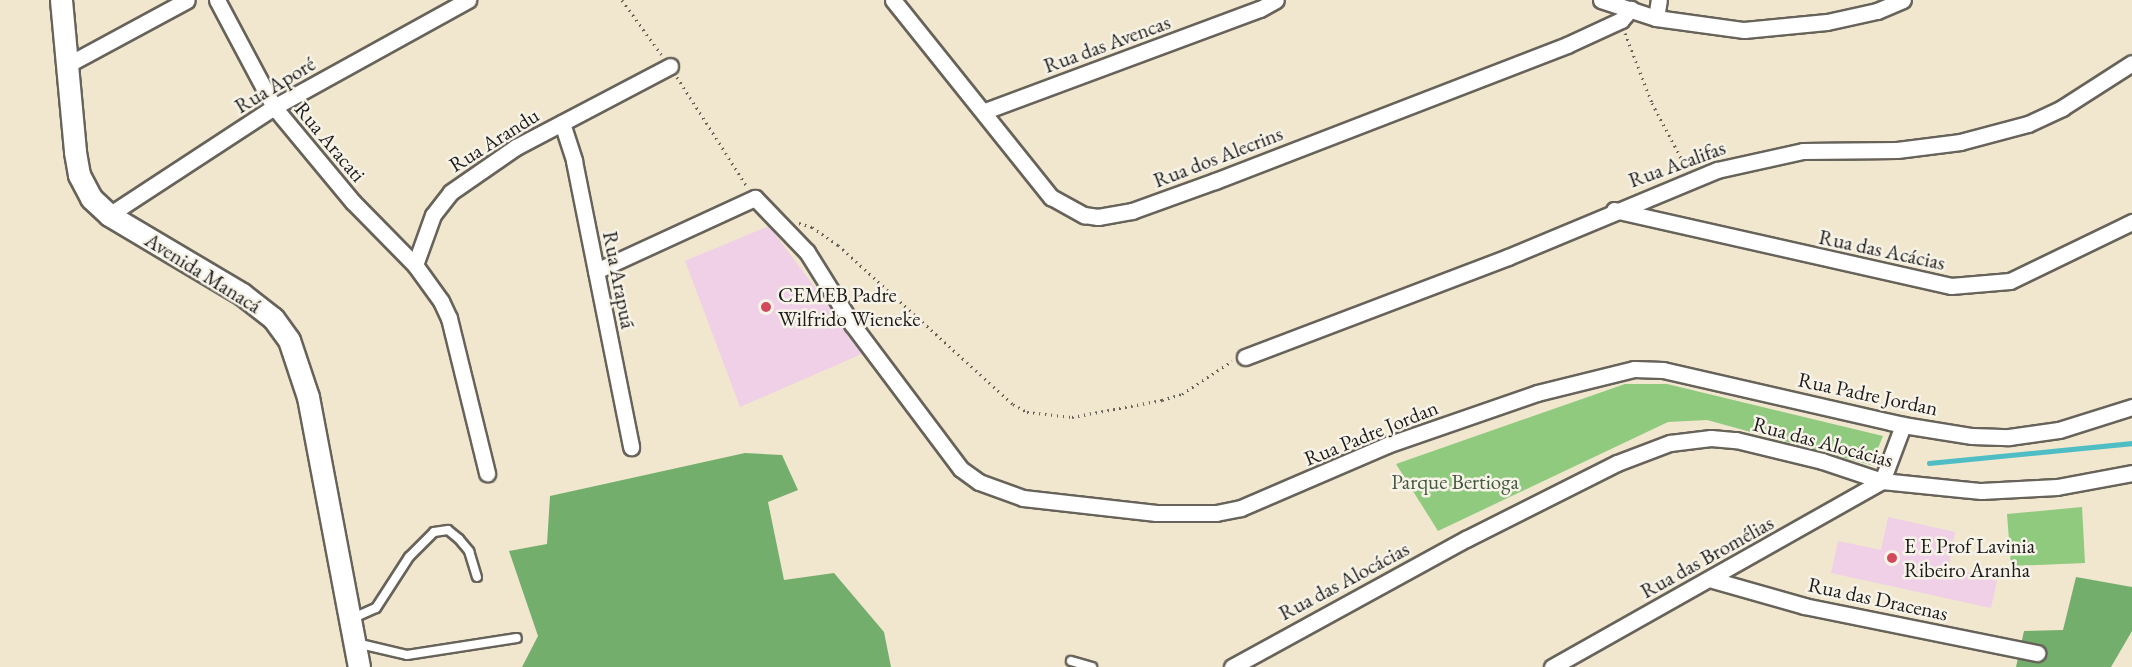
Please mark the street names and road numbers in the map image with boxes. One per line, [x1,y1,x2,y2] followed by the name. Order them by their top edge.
[1040,9,1174,79] street label: Rua das Avencas
[230,51,320,119] street label: Rua Aporé
[289,97,371,187] street label: Rua Aracati
[444,102,544,178] street label: Rua Arandu
[1150,121,1286,193] street label: Rua dos Alecrins
[1625,135,1729,193] street label: Rua Acalifas
[1816,224,1948,276] street label: Rua das Acácias
[140,227,266,319] street label: Avenida Manacá
[597,229,641,331] street label: Rua Arapuã
[1796,367,1940,421] street label: Rua Padre Jordan
[1300,395,1442,471] street label: Rua Padre Jordan
[1750,411,1896,473] street label: Rua das Alocácias
[1636,510,1778,604] street label: Rua das Bromélias
[1274,536,1414,626] street label: Rua das Alocácias
[1806,572,1950,626] street label: Rua das Dracenas

